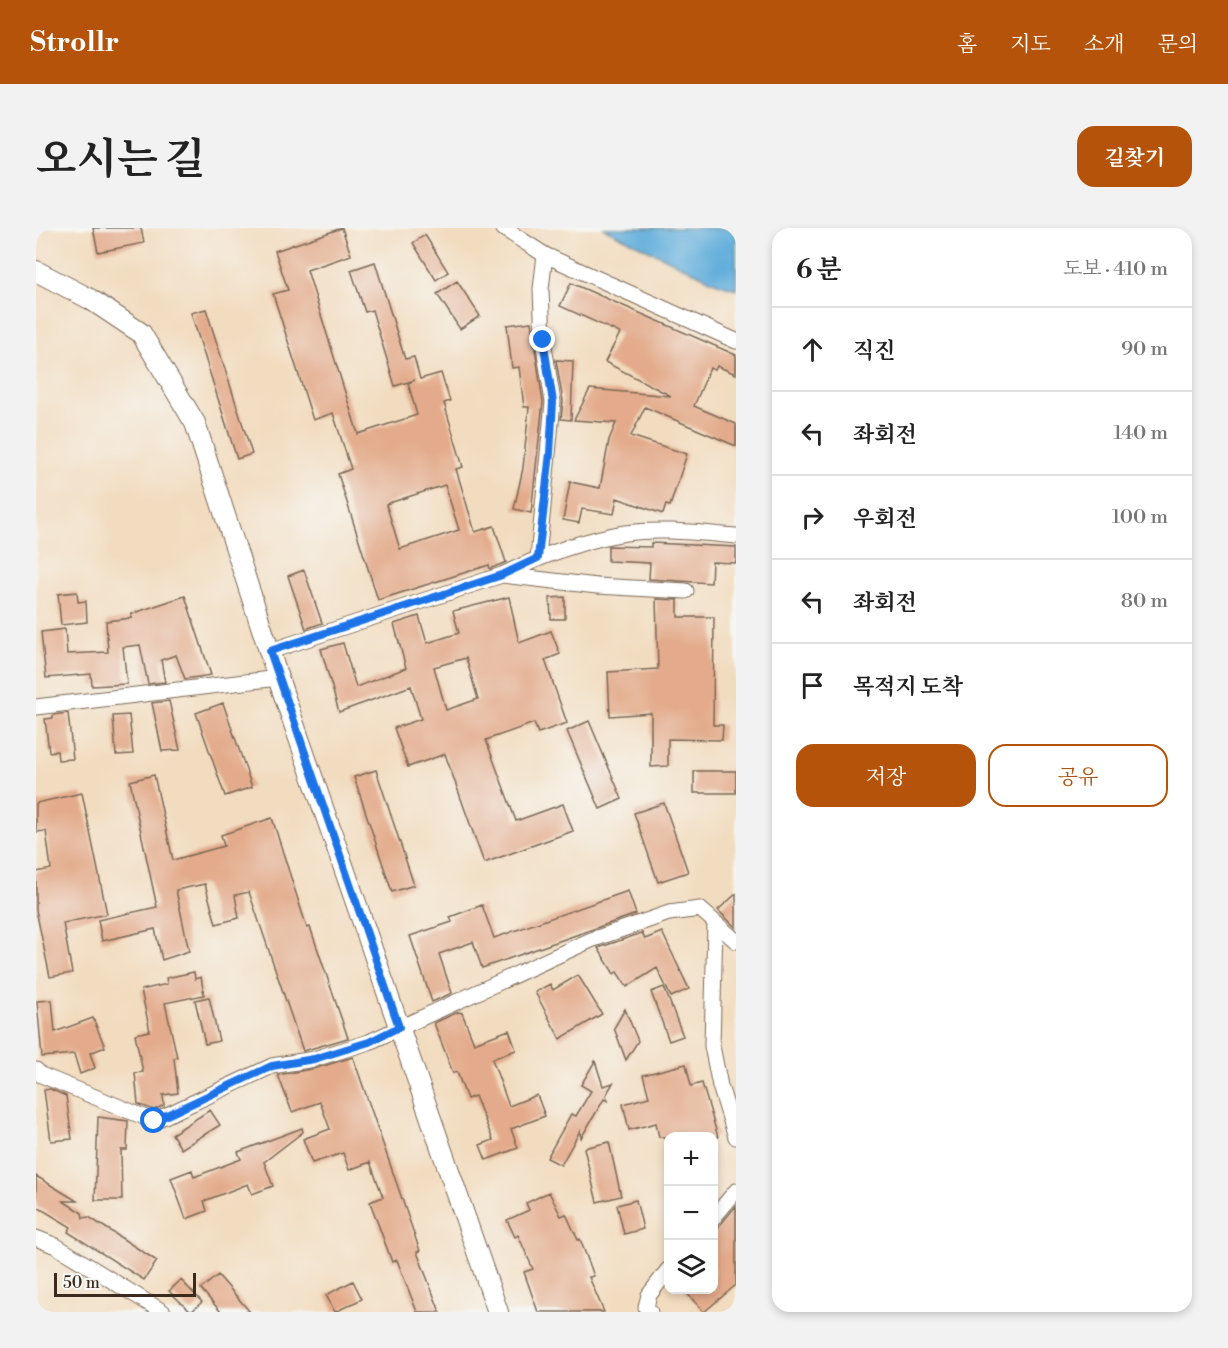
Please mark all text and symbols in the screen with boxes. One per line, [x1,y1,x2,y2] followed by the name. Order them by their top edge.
[30,25,119,60] text: Strollr
[957,32,977,58] text: 홈
[1010,32,1051,58] text: 지도
[1084,32,1124,58] text: 소개
[1157,32,1198,58] text: 문의
[1077,126,1192,187] button: 길찾기
[36,134,205,187] text: 오시는 길
[796,254,842,286] text: 6 분
[1063,257,1168,282] text: 도보 · 410 m
[529,326,555,352] route end
[796,333,829,366] icon: ahead
[1121,337,1168,362] text: 90 m
[853,338,896,365] text: 직진
[796,417,829,450] icon: left
[1113,421,1168,446] text: 140 m
[853,422,917,449] text: 좌회전
[796,501,829,534] icon: right
[1112,505,1168,530] text: 100 m
[853,506,917,533] text: 우회전
[796,585,829,618] icon: left
[1121,589,1168,614] text: 80 m
[853,590,917,617] text: 좌회전
[796,669,829,702] icon: arrive
[853,674,963,701] text: 목적지 도착
[796,744,976,807] button: 저장
[988,744,1168,807] button: 공유
[140,1107,166,1133] route start
[664,1132,718,1294] map controls
[664,1132,718,1186] button: +
[664,1186,718,1240] button: −
[664,1240,718,1294] button: layers
[54,1270,196,1298] scale bar
[63,1273,100,1293] text: 50 m

